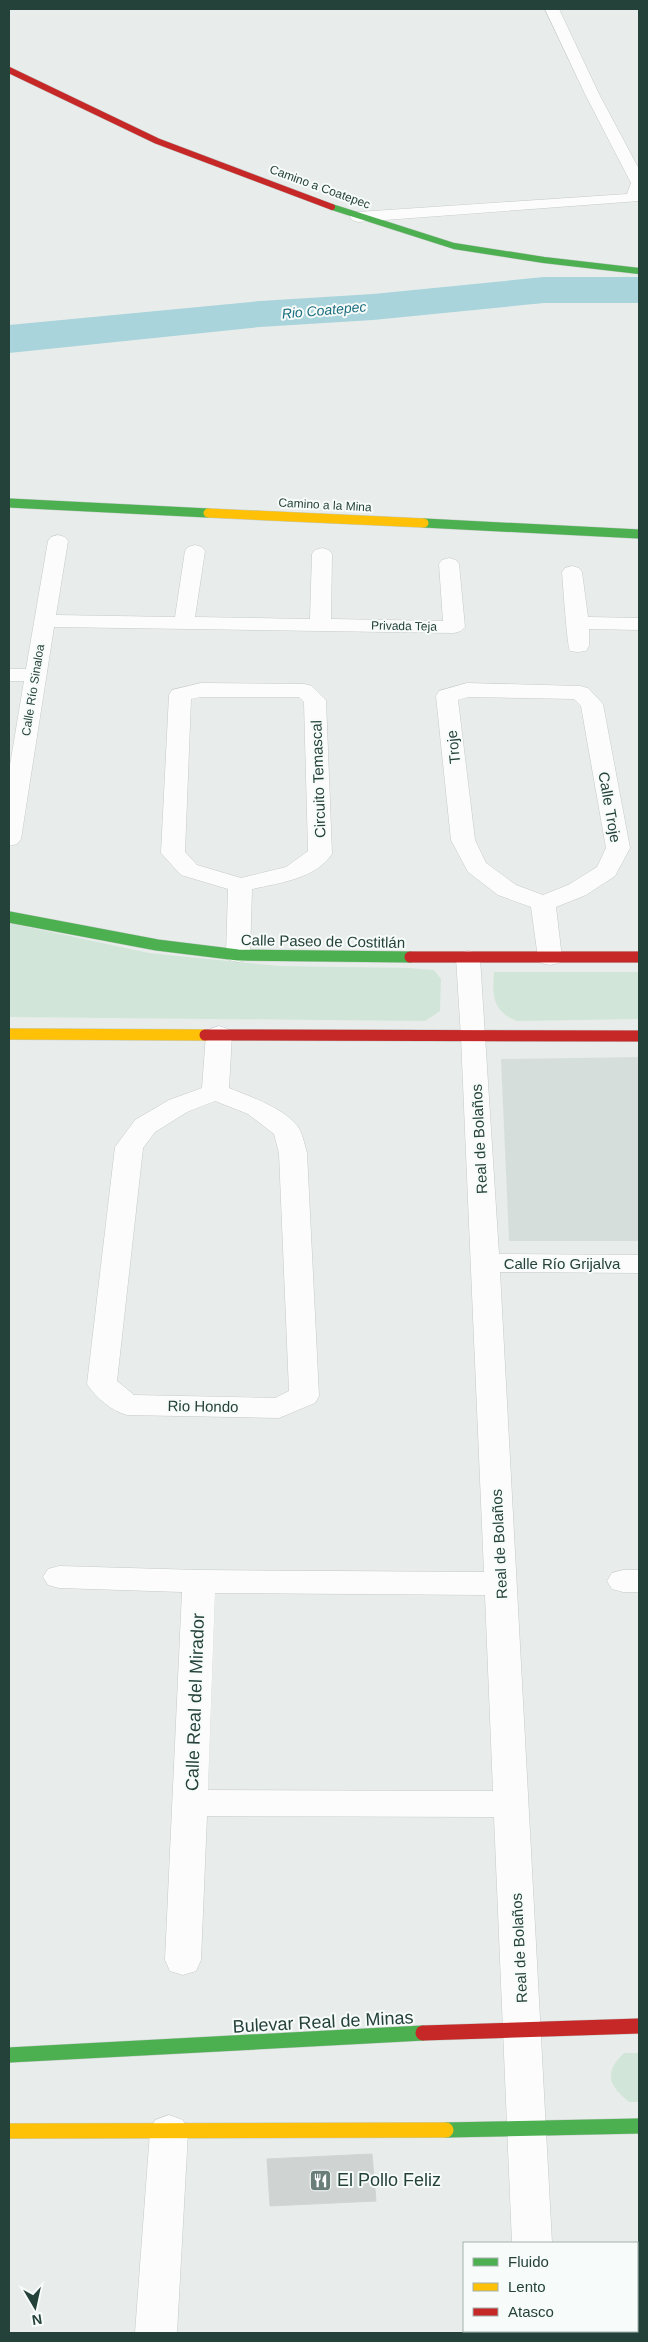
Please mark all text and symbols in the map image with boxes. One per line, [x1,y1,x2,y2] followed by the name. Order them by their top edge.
[268,162,372,212] street label: Camino a Coatepec
[281,298,367,322] water label: Rio Coatepec
[278,496,372,514] street label: Camino a la Mina
[371,618,437,634] street label: Privada Teja
[19,643,47,737] street label: Calle Río Sinaloa
[307,720,329,838] street label: Circuito Temascal
[443,729,463,765] street label: Troje
[595,770,625,844] street label: Calle Troje
[241,931,405,951] street label: Calle Paseo de Costitlán
[468,1084,490,1194] street label: Real de Bolaños
[504,1255,621,1272] street label: Calle Río Grijalva
[167,1397,239,1415] street label: Rio Hondo
[488,1489,510,1599] street label: Real de Bolaños
[182,1613,208,1791] street label: Calle Real del Mirador
[508,1893,530,2003] street label: Real de Bolaños
[232,2007,414,2037] street label: Bulevar Real de Minas
[309,2168,333,2192] restaurant icon: El Pollo Feliz
[337,2170,441,2190] place label: El Pollo Feliz
[463,2242,638,2332] legend
[508,2253,549,2270] text: Fluido
[508,2278,546,2295] text: Lento
[10,2282,60,2332] north arrow
[508,2303,554,2320] text: Atasco
[31,2311,43,2329] text: N

